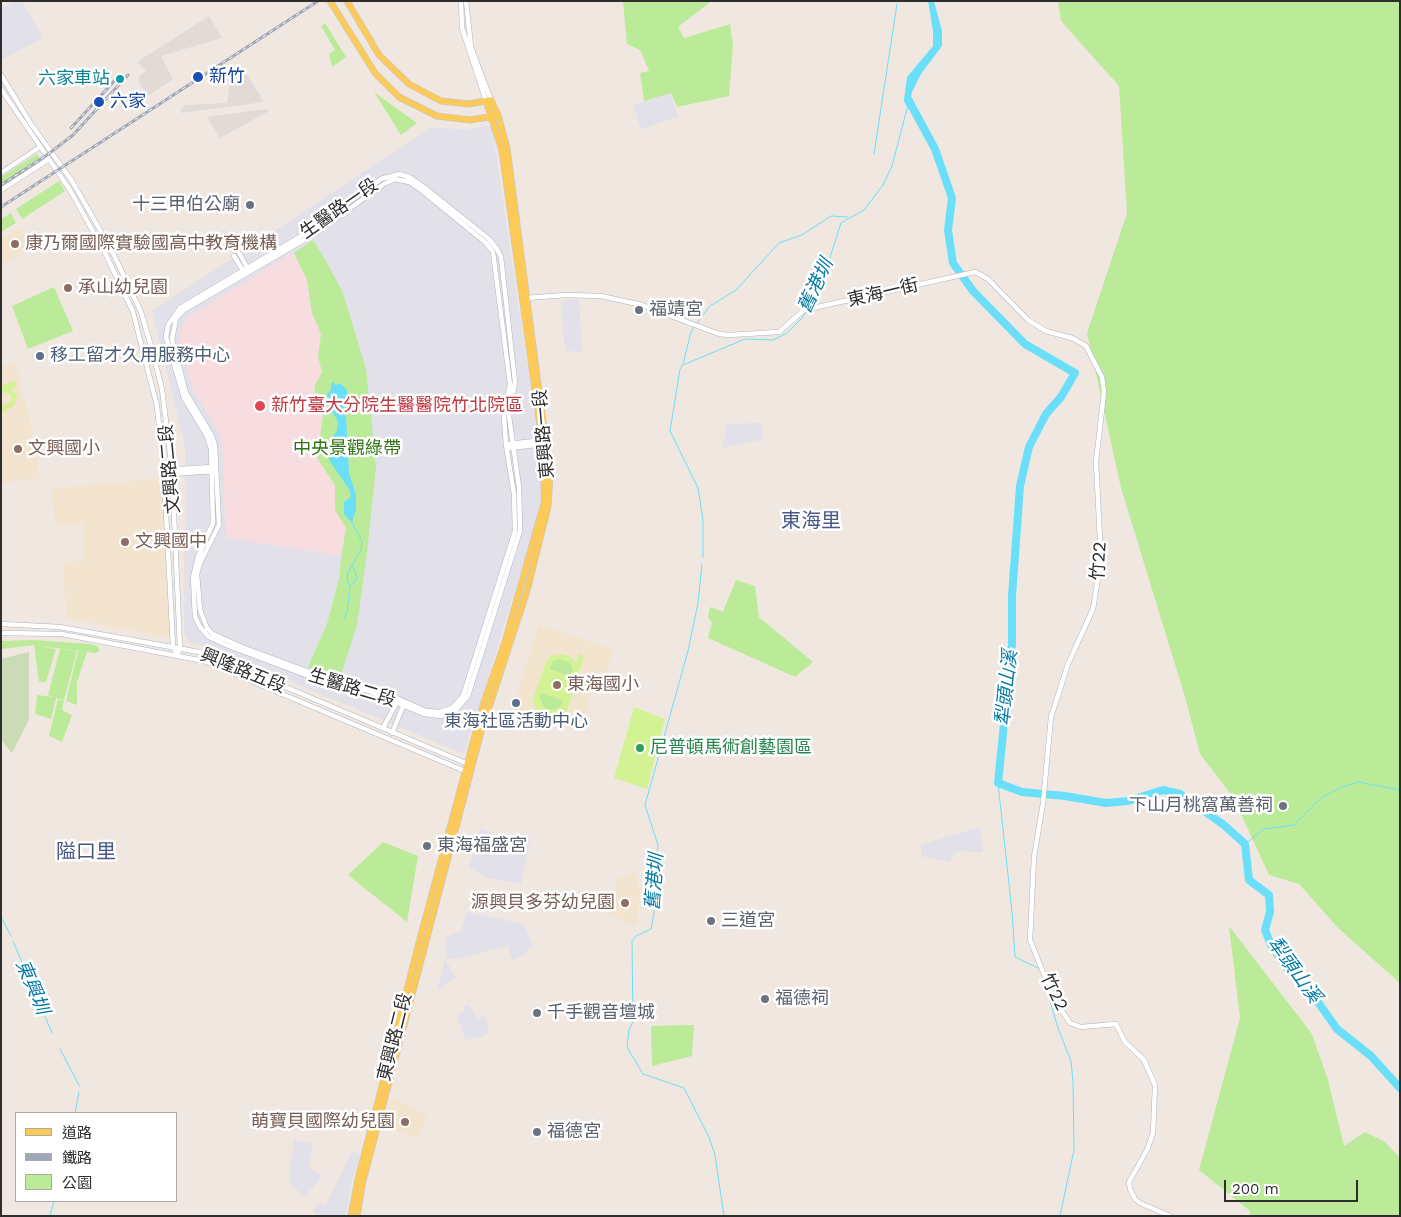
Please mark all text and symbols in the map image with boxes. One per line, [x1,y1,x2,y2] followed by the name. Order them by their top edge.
[209,66,245,88] place label: 新竹
[38,68,110,90] place label: 六家車站
[191,70,205,84] marker: 新竹
[114,73,126,85] marker: 六家車站
[110,91,146,113] place label: 六家
[92,95,106,109] marker: 六家
[296,174,382,244] street label: 生醫路一段
[132,194,240,216] place label: 十三甲伯公廟
[244,199,256,211] marker: 十三甲伯公廟
[25,233,277,255] place label: 康乃爾國際實驗國高中教育機構
[9,238,21,250] marker: 康乃爾國際實驗國高中教育機構
[794,255,838,317] water label: 舊港圳
[845,274,921,312] street label: 東海一街
[78,277,168,299] place label: 承山幼兒園
[62,282,74,294] marker: 承山幼兒園
[649,299,703,321] place label: 福靖宮
[633,304,645,316] marker: 福靖宮
[50,345,230,367] place label: 移工留才久用服務中心
[34,350,46,362] marker: 移工留才久用服務中心
[529,388,559,480] street label: 東興路一段
[271,395,523,417] place label: 新竹臺大分院生醫醫院竹北院區
[253,399,267,413] marker: 新竹臺大分院生醫醫院竹北院區
[155,423,185,515] street label: 文興路二段
[28,438,100,460] place label: 文興國小
[293,438,401,460] park label: 中央景觀綠帶
[12,443,24,455] marker: 文興國小
[781,509,841,533] district label: 東海里
[135,531,207,553] place label: 文興國中
[119,536,131,548] marker: 文興國中
[1087,541,1111,581] street label: 竹22
[197,644,289,698] street label: 興隆路五段
[992,649,1022,727] water label: 犁頭山溪
[306,665,398,711] street label: 生醫路二段
[567,674,639,696] place label: 東海國小
[551,679,563,691] marker: 東海國小
[510,697,522,709] marker: 東海社區活動中心
[444,711,588,733] place label: 東海社區活動中心
[650,737,812,759] place label: 尼普頓馬術創藝園區
[634,742,646,754] marker: 尼普頓馬術創藝園區
[1129,795,1273,817] place label: 下山月桃窩萬善祠
[1277,800,1289,812] marker: 下山月桃窩萬善祠
[437,835,527,857] place label: 東海福盛宮
[56,840,116,864] district label: 隘口里
[421,840,433,852] marker: 東海福盛宮
[642,853,668,911] water label: 舊港圳
[471,892,615,914] place label: 源興貝多芬幼兒園
[619,897,631,909] marker: 源興貝多芬幼兒園
[721,910,775,932] place label: 三道宮
[705,915,717,927] marker: 三道宮
[1262,933,1326,1007] water label: 犁頭山溪
[10,956,54,1018] water label: 東興圳
[1036,970,1072,1014] street label: 竹22
[775,988,829,1010] place label: 福德祠
[374,991,416,1083] street label: 東興路二段
[759,993,771,1005] marker: 福德祠
[547,1002,655,1024] place label: 千手觀音壇城
[531,1007,543,1019] marker: 千手觀音壇城
[251,1111,395,1133] place label: 萌寶貝國際幼兒園
[15,1112,178,1202] legend
[399,1116,411,1128] marker: 萌寶貝國際幼兒園
[547,1121,601,1143] place label: 福德宮
[62,1124,92,1142] text: 道路
[531,1126,543,1138] marker: 福德宮
[62,1149,92,1167] text: 鐵路
[1226,1170,1360,1202] scale bar
[62,1174,92,1192] text: 公園
[1232,1180,1279,1198] text: 200 m

